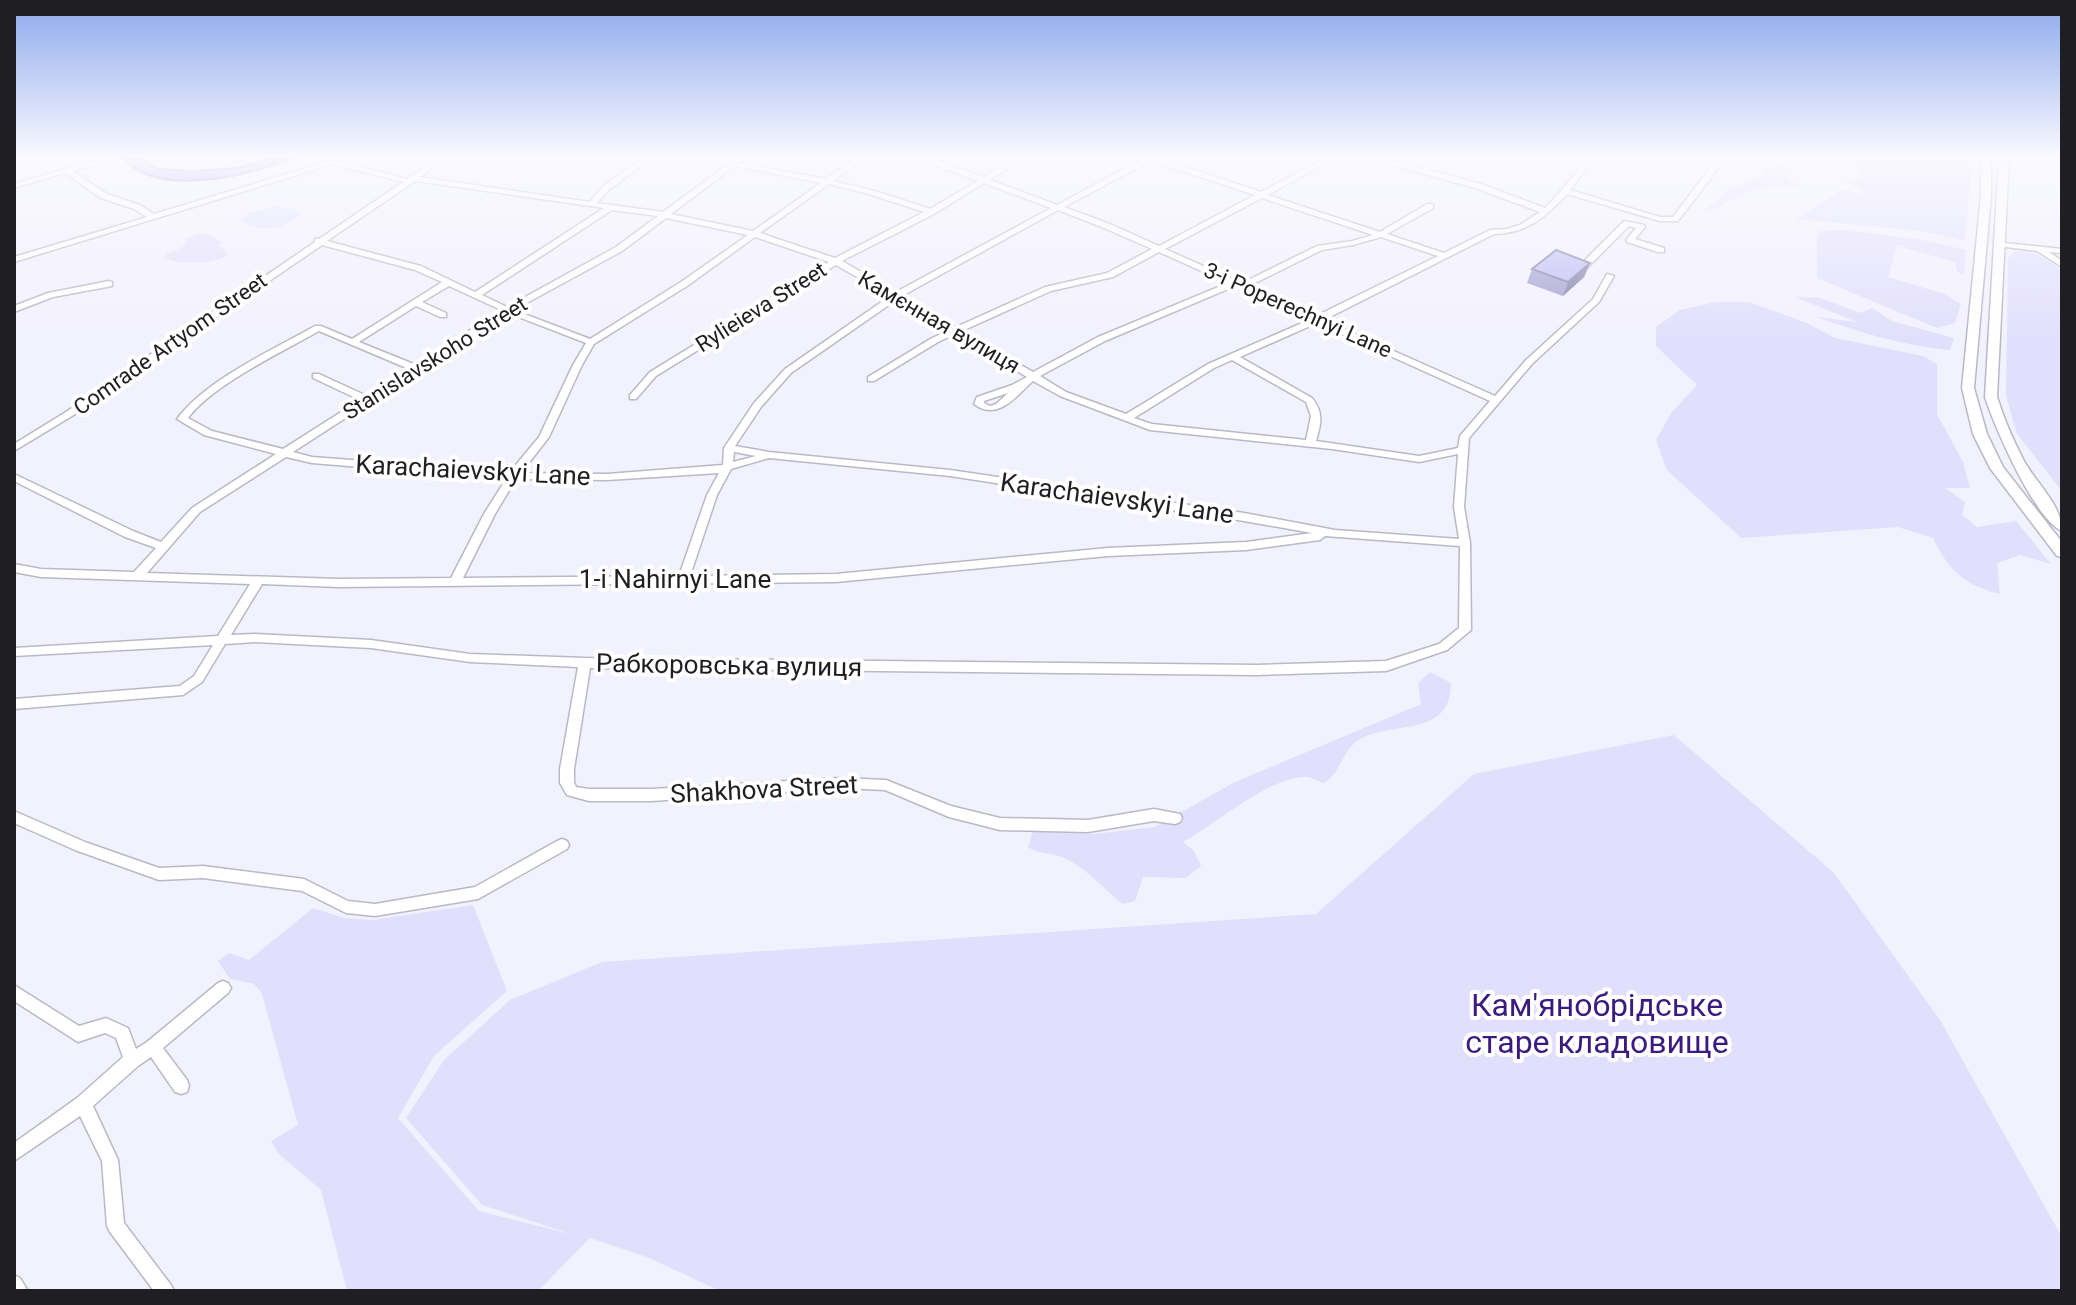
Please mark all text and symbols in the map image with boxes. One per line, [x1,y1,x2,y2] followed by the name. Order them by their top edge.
[691,257,831,357] street label: Rylieieva Street
[1200,257,1396,363] street label: 3-i Poperechnyi Lane
[854,266,1024,378] street label: Камєнная вулиця
[69,268,271,420] street label: Comrade Artyom Street
[338,291,532,425] street label: Stanislavskoho Street
[355,449,591,491] street label: Karachaievskyi Lane
[998,467,1236,529] street label: Karachaievskyi Lane
[579,564,771,594] street label: 1-i Nahirnyi Lane
[596,648,862,682] street label: Рабкоровська вулиця
[670,769,858,809] street label: Shakhova Street
[1465,986,1729,1061] park label: Кам'янобрідське старе кладовище

